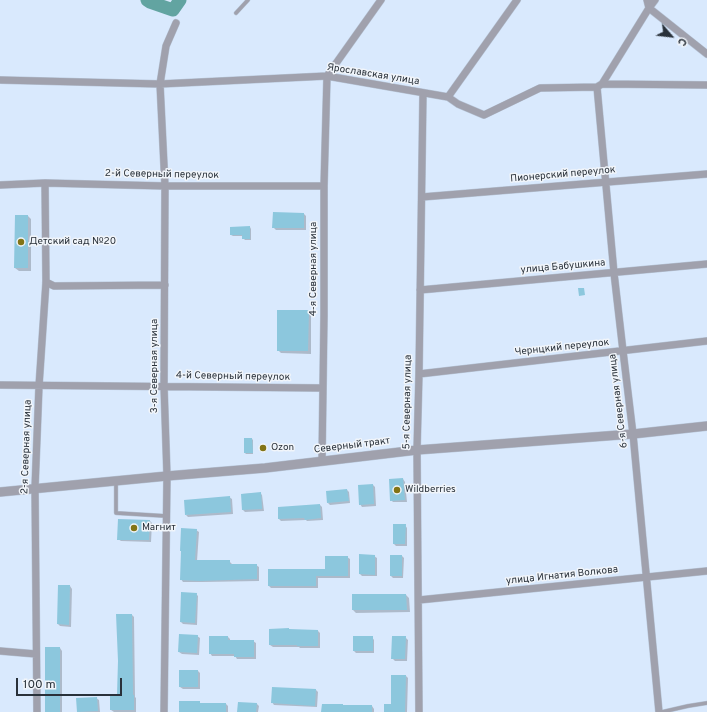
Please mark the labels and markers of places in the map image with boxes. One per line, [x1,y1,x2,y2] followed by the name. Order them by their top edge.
[29,236,116,248] place label: Детский сад №20
[16,237,26,247] marker: Детский сад №20
[271,442,294,454] place label: Ozon
[258,443,268,453] marker: Ozon
[405,484,456,496] place label: Wildberries
[392,485,402,495] marker: Wildberries
[142,522,176,534] place label: Магнит
[129,523,139,533] marker: Магнит

